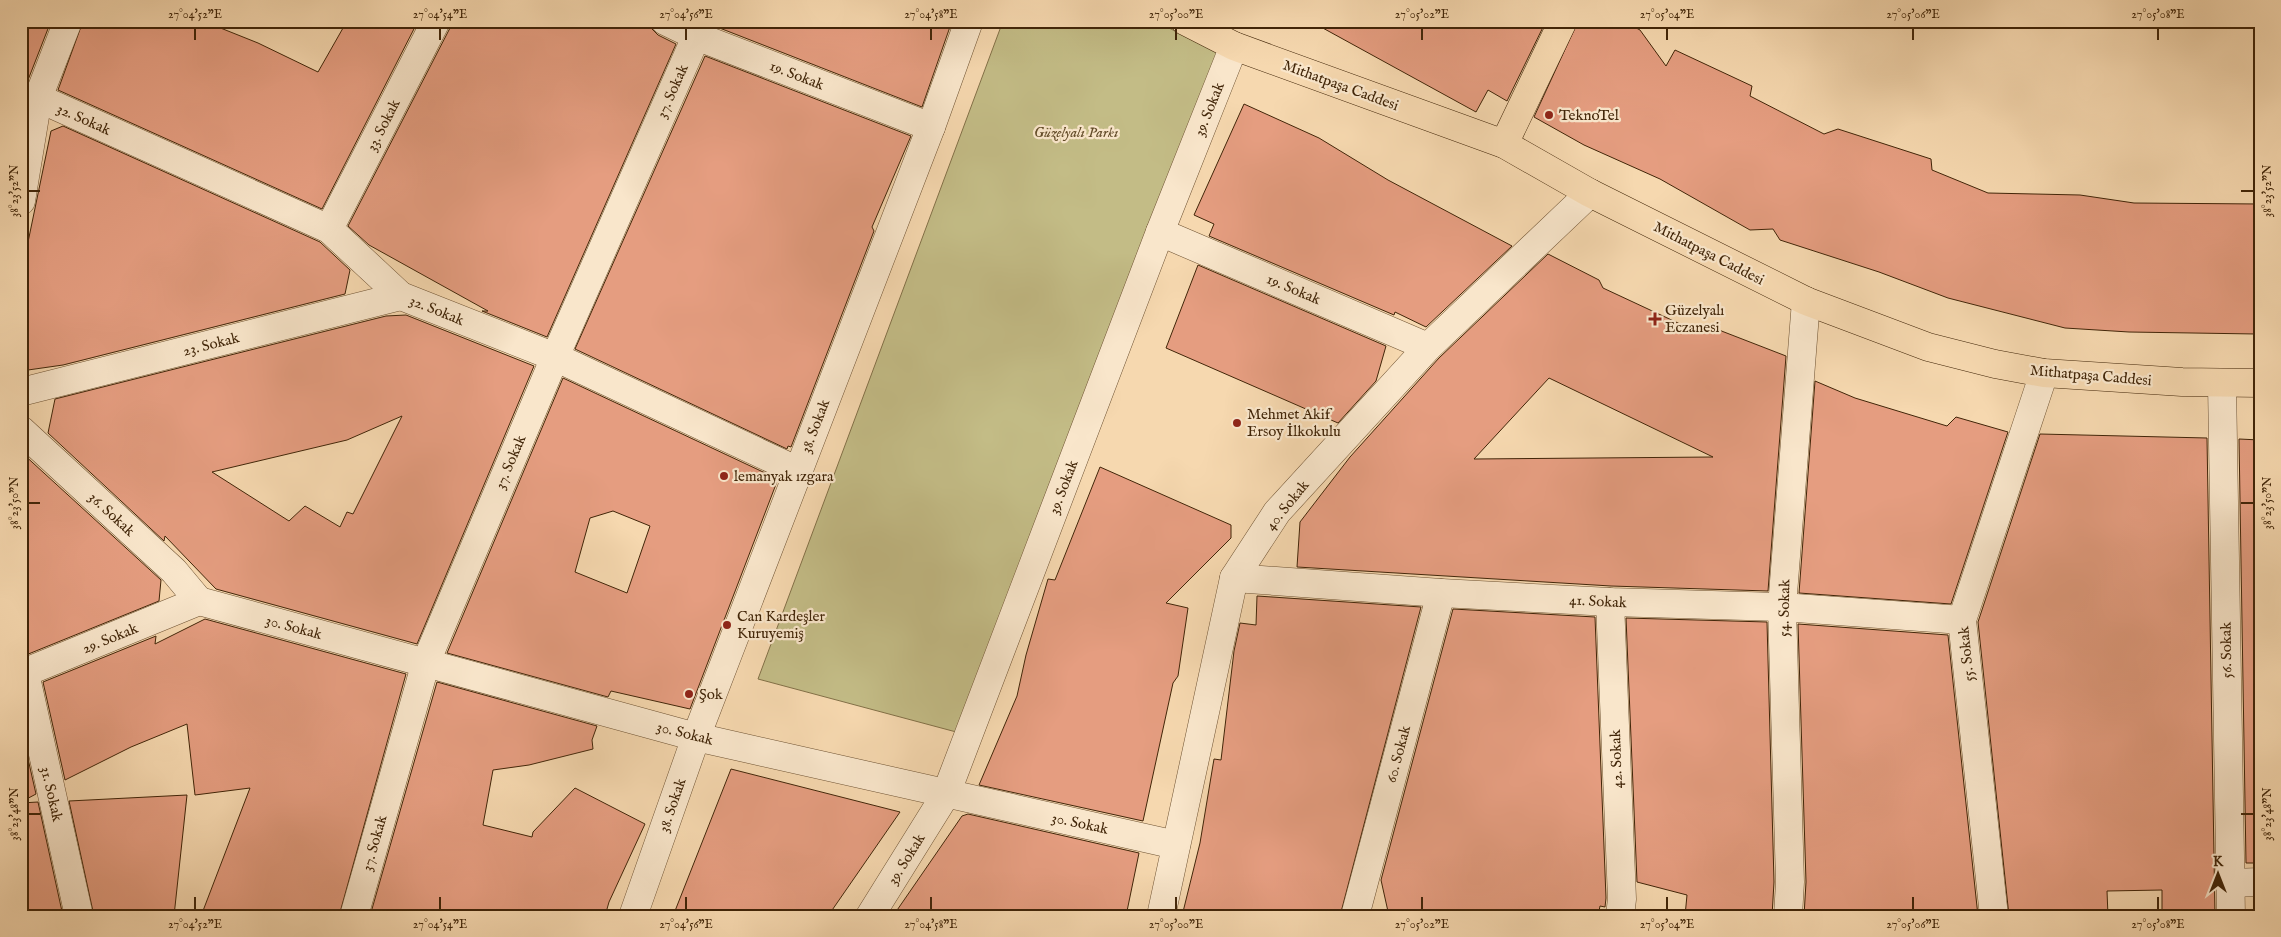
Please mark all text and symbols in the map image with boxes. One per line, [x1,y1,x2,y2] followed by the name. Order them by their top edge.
[168,7,222,22] text: 27°04'52"E
[413,7,467,22] text: 27°04'54"E
[659,7,713,22] text: 27°04'56"E
[904,7,958,22] text: 27°04'58"E
[1149,7,1203,22] text: 27°05'00"E
[1395,7,1449,22] text: 27°05'02"E
[1640,7,1694,22] text: 27°05'04"E
[1886,7,1940,22] text: 27°05'06"E
[2131,7,2185,22] text: 27°05'08"E
[767,56,828,95] street label: 19. Sokak
[1280,56,1401,115] street label: Mithatpaşa Caddesi
[652,60,693,121] street label: 37. Sokak
[1190,78,1229,139] street label: 39. Sokak
[362,95,405,154] street label: 33. Sokak
[54,99,115,140] street label: 32. Sokak
[1559,106,1620,125] place label: TeknoTel
[1543,109,1555,121] marker: TeknoTel
[1034,123,1118,142] park label: Güzelyalı Parkı
[7,164,22,217] text: 38°23'52"N
[2260,164,2275,217] text: 38°23'52"N
[1650,217,1767,290] street label: Mithatpaşa Caddesi
[1264,270,1325,310] street label: 19. Sokak
[407,291,468,330] street label: 32. Sokak
[1665,301,1724,337] place label: Güzelyalı Eczanesi
[1649,313,1661,325] marker: Güzelyalı Eczanesi
[181,328,242,361] street label: 23. Sokak
[2029,361,2152,390] street label: Mithatpaşa Caddesi
[797,396,835,456] street label: 38. Sokak
[1247,405,1341,441] place label: Mehmet Akif Ersoy İlkokulu
[1231,417,1243,429] marker: Mehmet Akif Ersoy İlkokulu
[491,431,531,492] street label: 37. Sokak
[1044,456,1083,517] street label: 39. Sokak
[734,467,834,486] place label: lemanyak ızgara
[718,470,730,482] marker: lemanyak ızgara
[1261,475,1314,534] street label: 40. Sokak
[7,476,22,529] text: 38°23'50"N
[2260,476,2275,529] text: 38°23'50"N
[84,488,140,541] street label: 36. Sokak
[1774,578,1795,637] street label: 54. Sokak
[1569,591,1628,613] street label: 41. Sokak
[737,607,825,643] place label: Can Kardeşler Kuruyemiş
[264,611,325,644] street label: 30. Sokak
[80,618,142,658] street label: 29. Sokak
[721,619,733,631] marker: Can Kardeşler Kuruyemiş
[2216,621,2236,678] street label: 56. Sokak
[1954,624,1979,683] street label: 55. Sokak
[699,685,724,704] place label: Şok
[683,688,695,700] marker: Şok
[655,717,716,750] street label: 30. Sokak
[1382,723,1415,785] street label: 60. Sokak
[1606,728,1627,789] street label: 42. Sokak
[36,765,67,824] street label: 31. Sokak
[654,775,691,835] street label: 38. Sokak
[7,787,22,841] text: 38°23'48"N
[2260,787,2275,841] text: 38°23'48"N
[1050,808,1111,839] street label: 30. Sokak
[357,812,392,873] street label: 37. Sokak
[883,829,930,888] street label: 39. Sokak
[2194,850,2244,900] north arrow
[2213,853,2224,871] text: K
[168,917,222,932] text: 27°04'52"E
[413,917,467,932] text: 27°04'54"E
[659,917,713,932] text: 27°04'56"E
[904,917,958,932] text: 27°04'58"E
[1149,917,1203,932] text: 27°05'00"E
[1395,917,1449,932] text: 27°05'02"E
[1640,917,1694,932] text: 27°05'04"E
[1886,917,1940,932] text: 27°05'06"E
[2131,917,2185,932] text: 27°05'08"E

